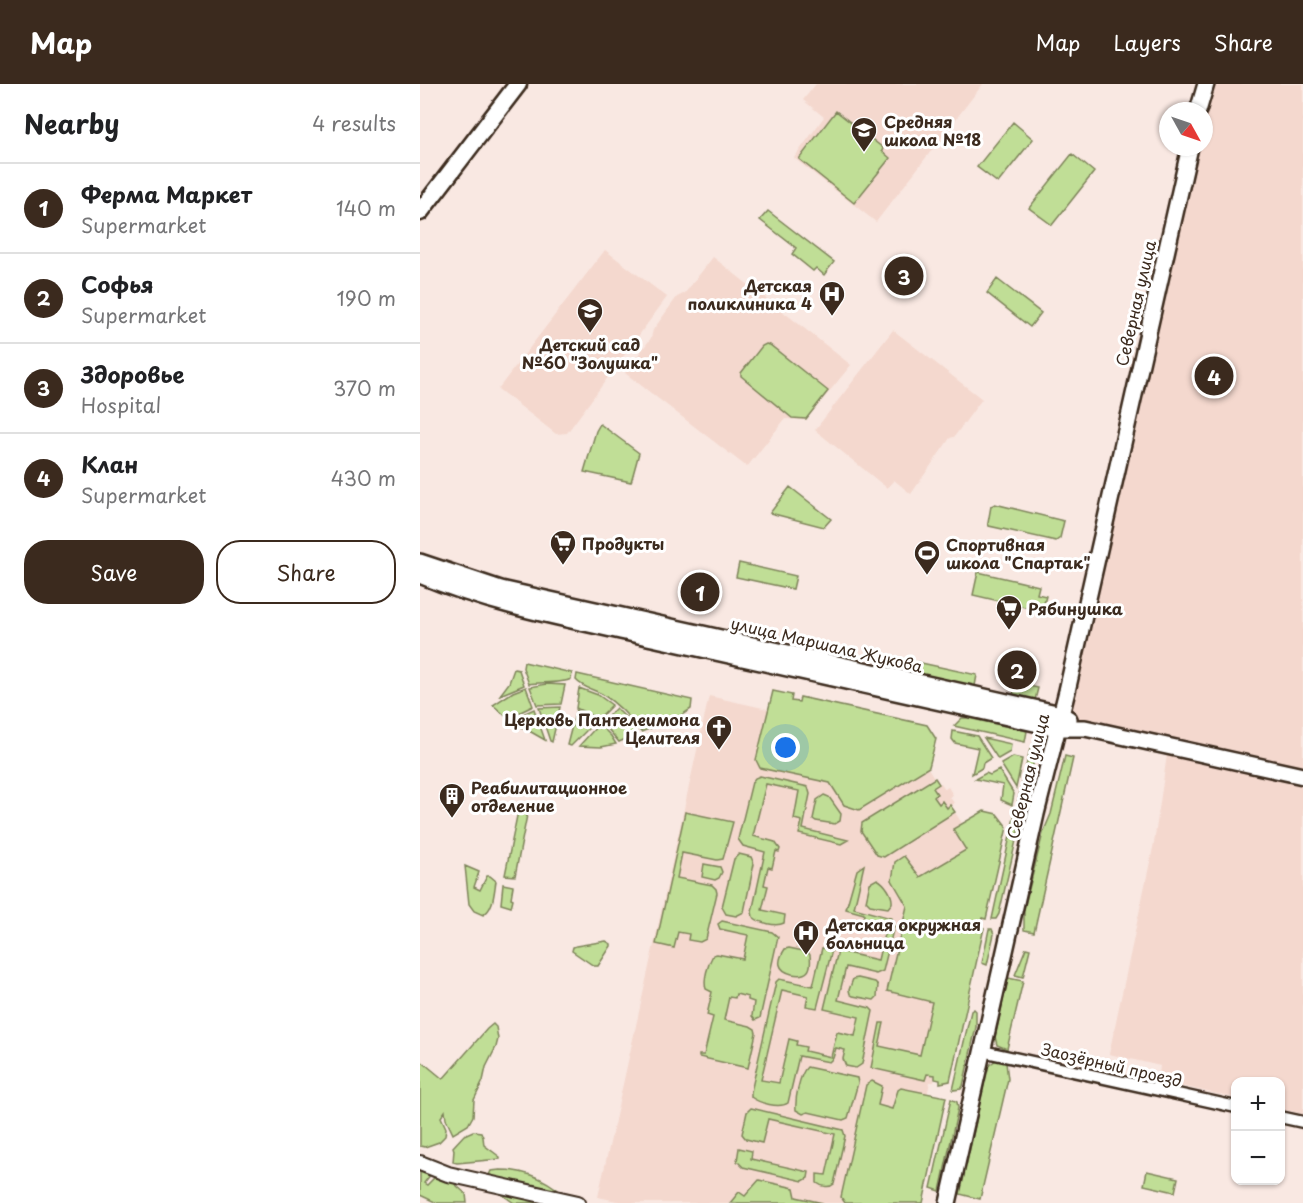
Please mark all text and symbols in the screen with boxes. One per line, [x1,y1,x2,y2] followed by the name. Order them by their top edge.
[30,21,92,64] text: Map
[1036,26,1080,58] text: Map
[1113,26,1181,58] text: Layers
[1214,26,1273,58] text: Share
[1159,102,1213,156] north arrow
[24,104,119,143] text: Nearby
[312,108,396,138] text: 4 results
[884,109,981,151] place label: Средняя школа №18
[849,115,879,153] school or university icon: Средняя школа №18
[81,177,252,210] text: Ферма Маркет
[39,193,48,223] text: 1
[336,193,396,223] text: 140 m
[81,210,207,240] text: Supermarket
[1109,238,1161,368] street label: Северная улица
[884,254,924,298] pin: 3
[81,267,154,300] text: Софья
[688,273,812,315] place label: Детская поликлиника 4
[817,279,847,317] hospital icon: Детская поликлиника 4
[36,283,51,313] text: 2
[337,283,396,313] text: 190 m
[575,296,605,334] school or university icon: Детский сад №60 "Золушка"
[81,300,207,330] text: Supermarket
[522,332,658,374] place label: Детский сад №60 "Золушка"
[1194,354,1234,398] pin: 4
[81,357,185,390] text: Здоровье
[37,373,50,403] text: 3
[333,373,396,403] text: 370 m
[81,390,161,420] text: Hospital
[81,447,138,480] text: Клан
[37,463,50,493] text: 4
[331,463,396,493] text: 430 m
[81,480,207,510] text: Supermarket
[548,528,578,566] supermarket icon: Продукты
[582,531,665,555] place label: Продукты
[946,532,1090,574] place label: Спортивная школа "Спартак"
[912,538,942,576] sports icon: Спортивная школа "Спартак"
[24,540,204,604] button: Save
[216,540,396,604] button: Share
[680,570,720,614] pin: 1
[994,593,1024,631] supermarket icon: Рябинушка
[1028,596,1123,620] place label: Рябинушка
[729,610,925,678] street label: улица Маршала Жукова
[998,648,1036,692] pin: 2
[504,707,700,749] place label: Церковь Пантелеимона Целителя
[1000,711,1054,841] street label: Северная улица
[704,713,734,751] church icon: Церковь Пантелеимона Целителя
[771,733,800,762] your location
[471,775,627,817] place label: Реабилитационное отделение
[437,781,467,819] building icon: Реабилитационное отделение
[825,912,981,954] place label: Детская окружная больница
[791,918,821,956] hospital icon: Детская окружная больница
[1039,1036,1185,1092] street label: Заозёрный проезд
[1231,1077,1285,1185] map controls
[1231,1077,1285,1131] button: +
[1231,1131,1285,1185] button: −

